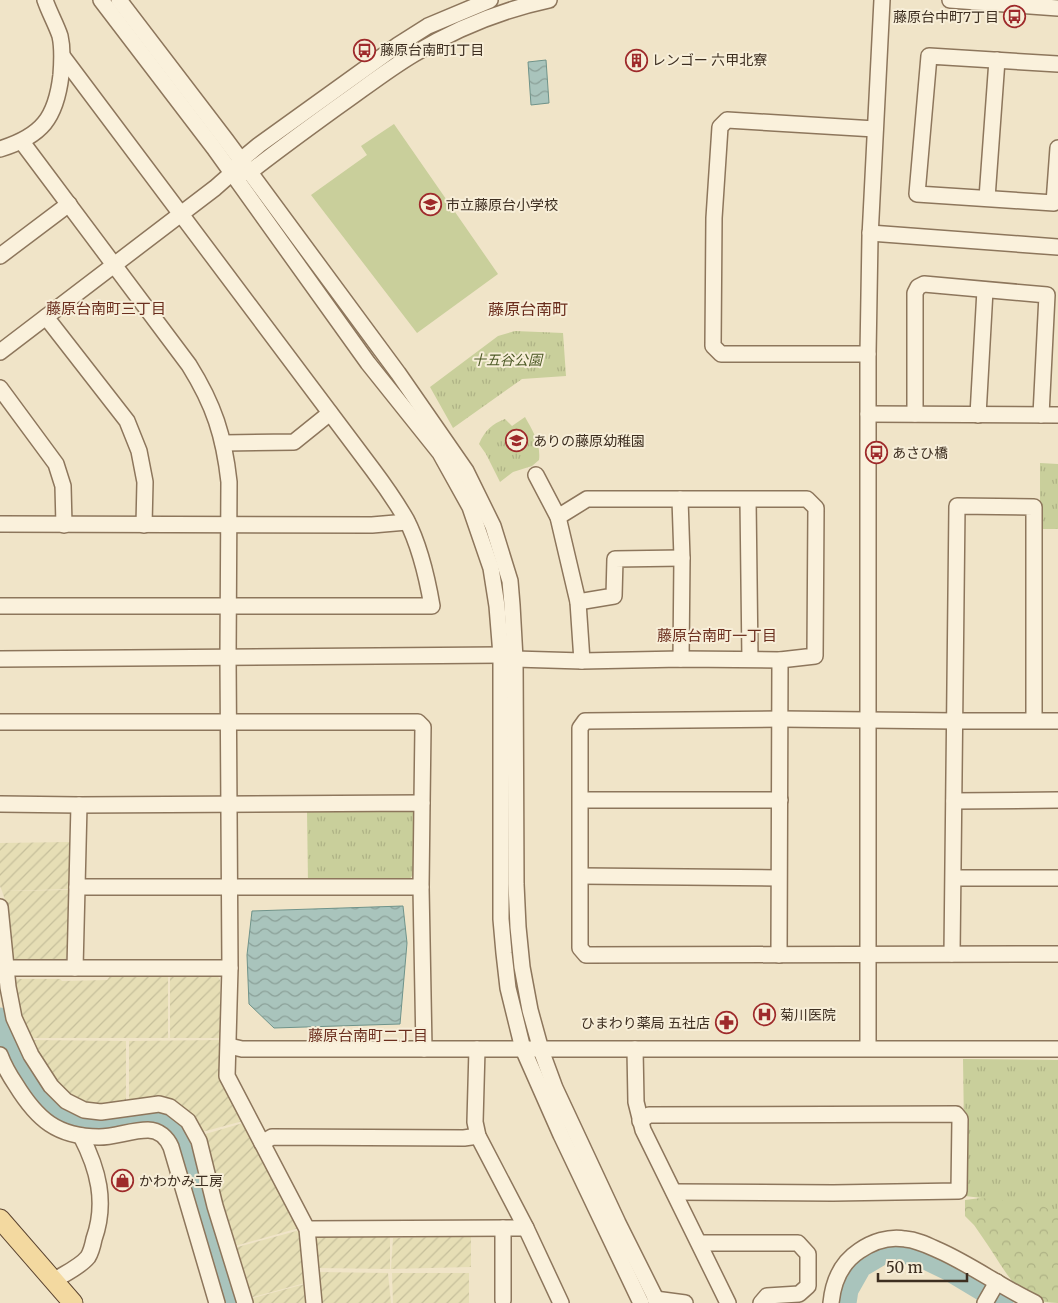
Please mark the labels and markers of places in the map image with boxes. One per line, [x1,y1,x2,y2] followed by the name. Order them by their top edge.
[1003,5,1027,29] bus stop icon: 藤原台中町7丁目
[893,8,999,26] place label: 藤原台中町7丁目
[352,38,376,62] bus stop icon: 藤原台南町1丁目
[380,41,484,59] place label: 藤原台南町1丁目
[624,48,648,72] building icon: レンゴー 六甲北寮
[652,51,767,69] place label: レンゴー 六甲北寮
[418,193,442,217] school or university icon: 市立藤原台小学校
[446,196,558,214] place label: 市立藤原台小学校
[505,429,529,453] school or university icon: ありの藤原幼稚園
[533,432,645,450] place label: ありの藤原幼稚園
[864,441,888,465] bus stop icon: あさひ橋
[892,444,948,462] place label: あさひ橋
[752,1003,776,1027] hospital icon: 菊川医院
[780,1006,836,1024] place label: 菊川医院
[714,1011,738,1035] pharmacy icon: ひまわり薬局 五社店
[581,1014,710,1032] place label: ひまわり薬局 五社店
[111,1169,135,1193] shop icon: かわかみ工房
[139,1172,223,1190] place label: かわかみ工房

